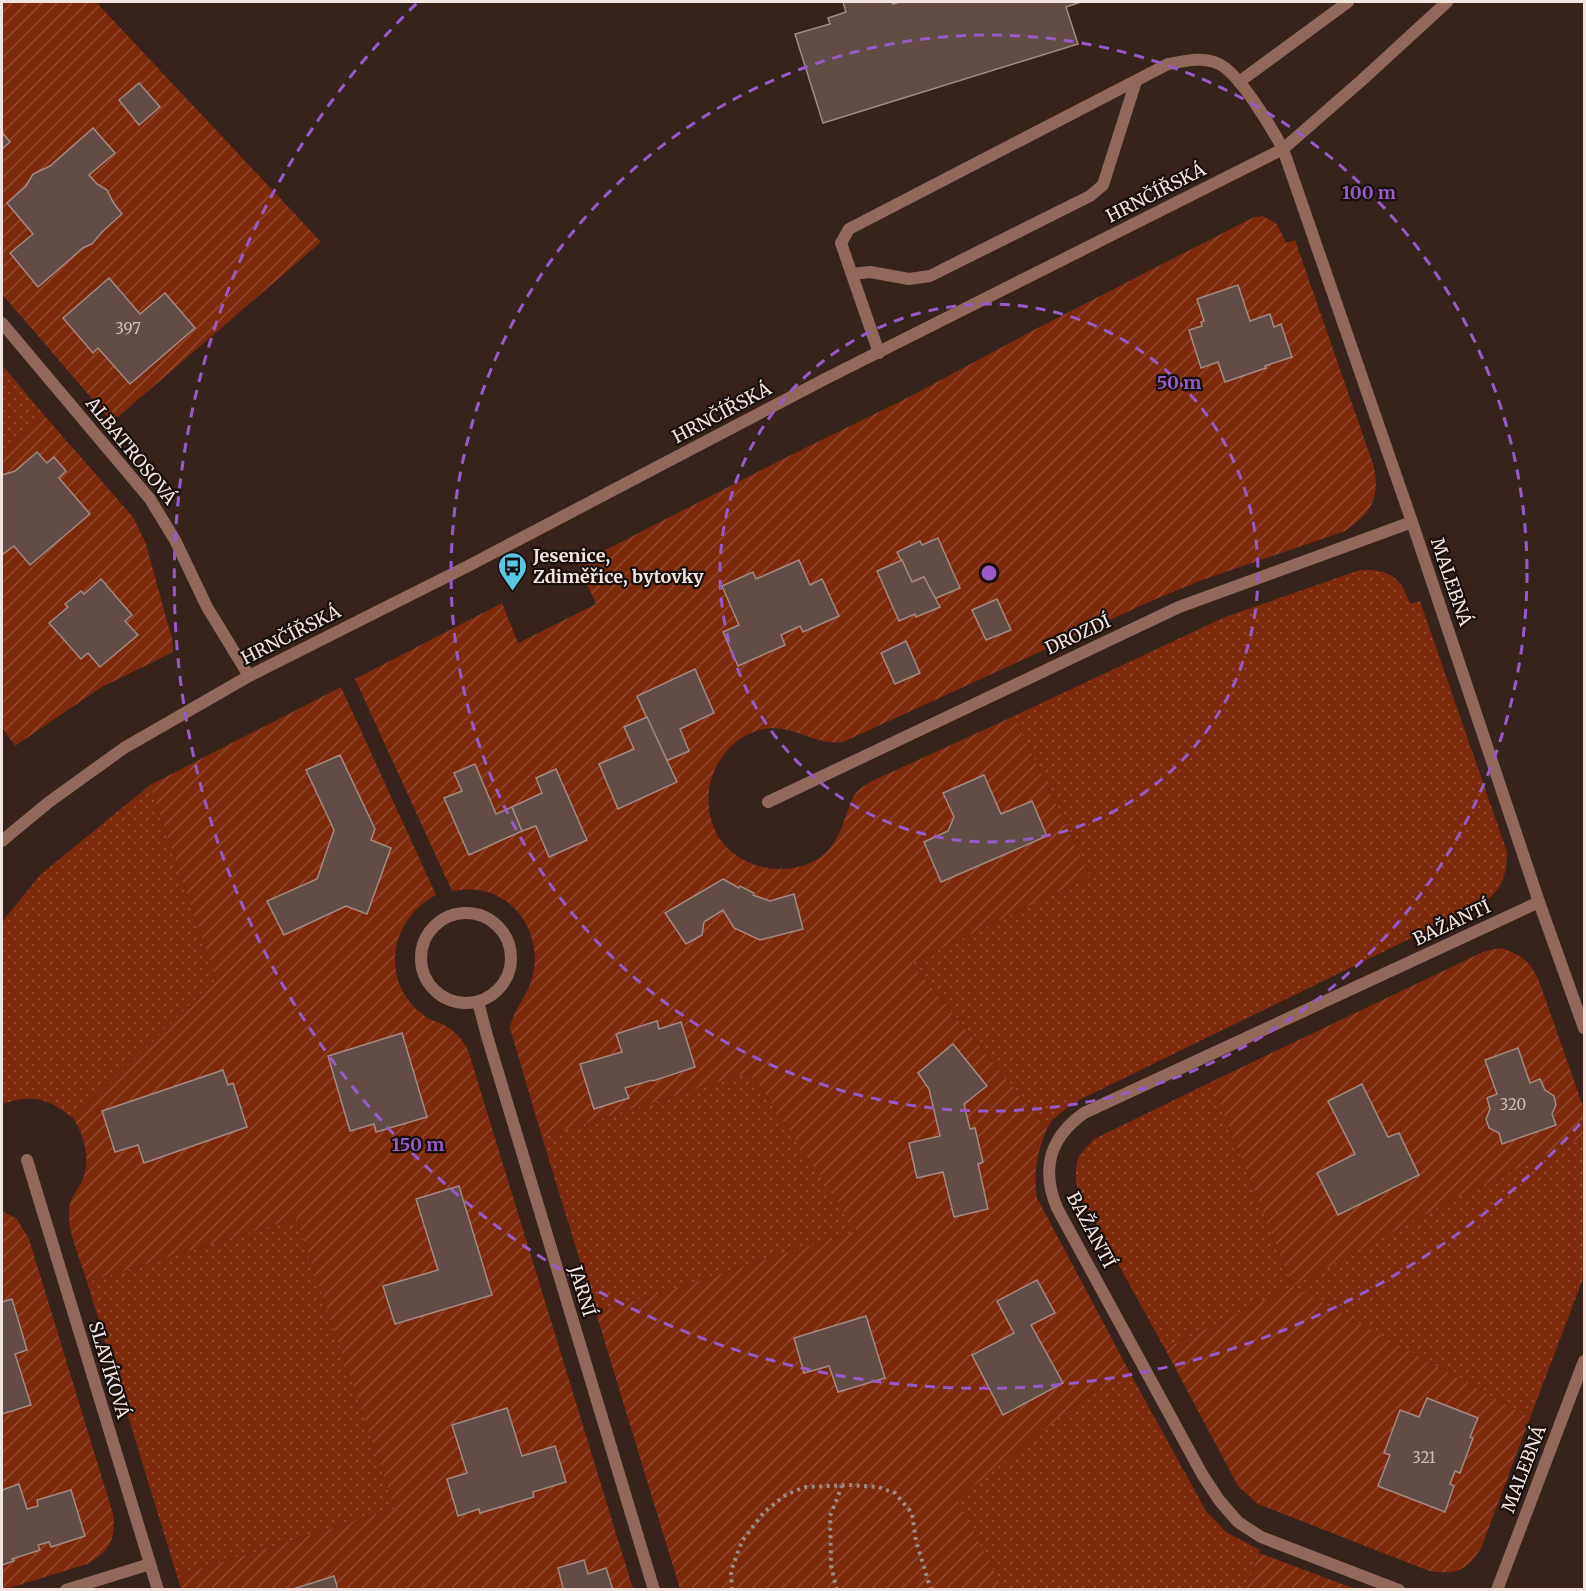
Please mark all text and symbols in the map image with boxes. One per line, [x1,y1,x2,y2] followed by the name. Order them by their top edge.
[1102,157,1210,227] street label: HRNČÍŘSKÁ
[1342,181,1396,204] text: 100 m
[115,319,141,338] house number: 397
[1157,371,1201,394] text: 50 m
[668,377,775,448] street label: HRNČÍŘSKÁ
[80,392,182,509] street label: ALBATROSOVÁ
[1426,535,1477,629] street label: MALEBNÁ
[532,544,704,588] place label: Jesenice, Zdiměřice, bytovky
[496,550,528,592] bus stop icon: Jesenice, Zdiměřice, bytovky
[979,563,999,583] centre of rings
[237,599,345,669] street label: HRNČÍŘSKÁ
[1041,609,1114,660] street label: DROZDÍ
[1409,894,1495,951] street label: BAŽANTÍ
[1500,1095,1526,1114] house number: 320
[392,1133,444,1156] text: 150 m
[1062,1188,1121,1272] street label: BAŽANTÍ
[564,1262,601,1319] street label: JARNÍ
[84,1319,135,1421] street label: SLAVÍKOVÁ
[1496,1422,1551,1516] street label: MALEBNÁ
[1412,1448,1436,1467] house number: 321

